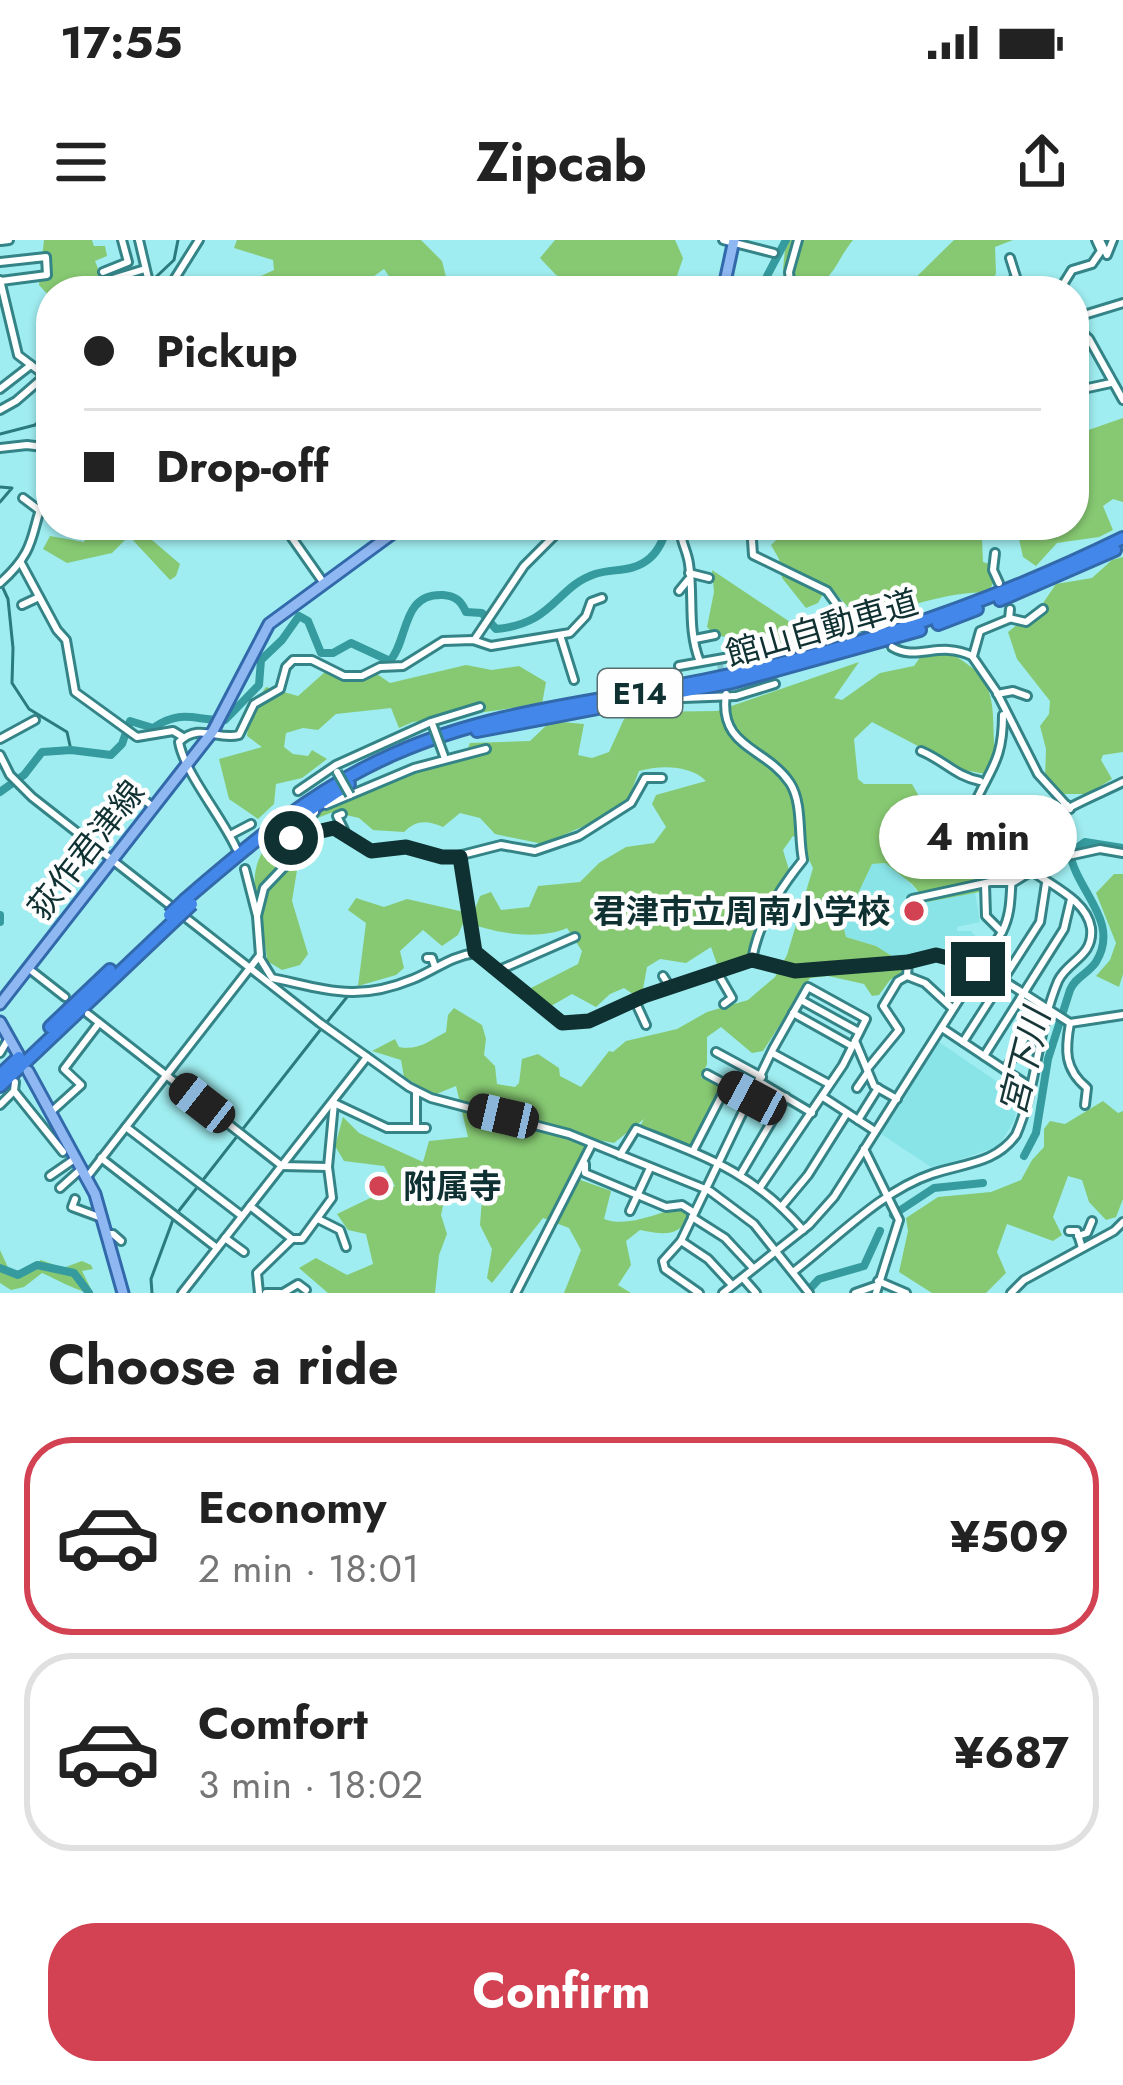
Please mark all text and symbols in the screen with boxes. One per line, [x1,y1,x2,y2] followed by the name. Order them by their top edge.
[60,10,183,75] text: 17:55
[476,123,647,201] text: Zipcab
[48,129,114,195] icon: menu
[1009,129,1075,195] icon: share
[156,319,298,384] text: Pickup
[156,434,329,499] text: Drop-off
[720,578,924,678] street label: 館山自動車道
[598,669,682,717] road number: E14
[17,771,155,929] street label: 荻作君津線
[879,795,1077,879] callout: 4 min
[926,808,1030,865] text: 4 min
[264,811,318,865] route start
[593,888,890,935] place label: 君津市立周南小学校
[901,898,927,924] marker: 君津市立周南小学校
[951,942,1005,996] route end
[986,999,1063,1121] water label: 宮下川
[712,1065,792,1131] car
[163,1067,241,1139] car
[464,1090,542,1142] car
[403,1163,502,1210] place label: 附属寺
[366,1173,392,1199] marker: 附属寺
[48,1326,399,1404] text: Choose a ride
[198,1475,386,1540] text: Economy
[54,1482,162,1590] icon: car
[950,1504,1069,1569] text: ¥509
[198,1540,420,1597] text: 2 min · 18:01
[198,1691,368,1756] text: Comfort
[54,1698,162,1806] icon: car
[954,1720,1069,1785] text: ¥687
[198,1756,423,1813] text: 3 min · 18:02
[48,1923,1075,2061] button: Confirm

